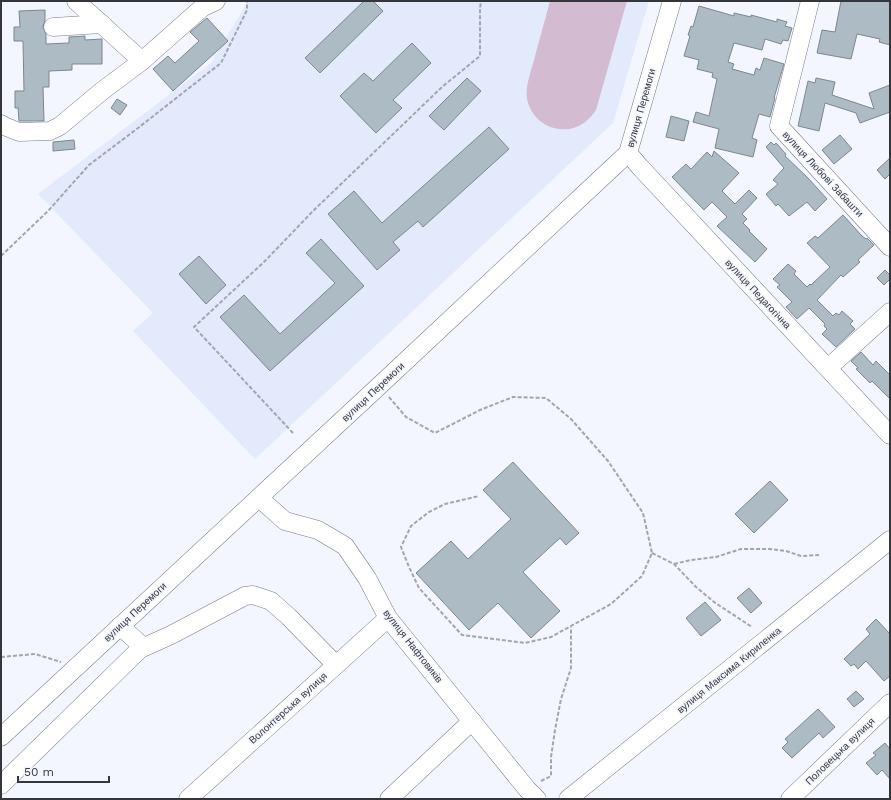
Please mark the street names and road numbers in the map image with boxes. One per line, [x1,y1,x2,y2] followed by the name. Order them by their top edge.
[624,67,658,149] street label: вулиця Перемоги
[780,129,866,219] street label: вулиця Любові Забашти
[723,257,793,331] street label: вулиця Педагогічна
[339,360,407,424] street label: вулиця Перемоги
[101,580,169,644] street label: вулиця Перемоги
[381,607,445,685] street label: вулиця Нафтовиків
[675,624,783,715] street label: вулиця Максима Кириленка
[247,670,329,746] street label: Волонтерська вулиця
[803,715,877,787] street label: Половецька вулиця

